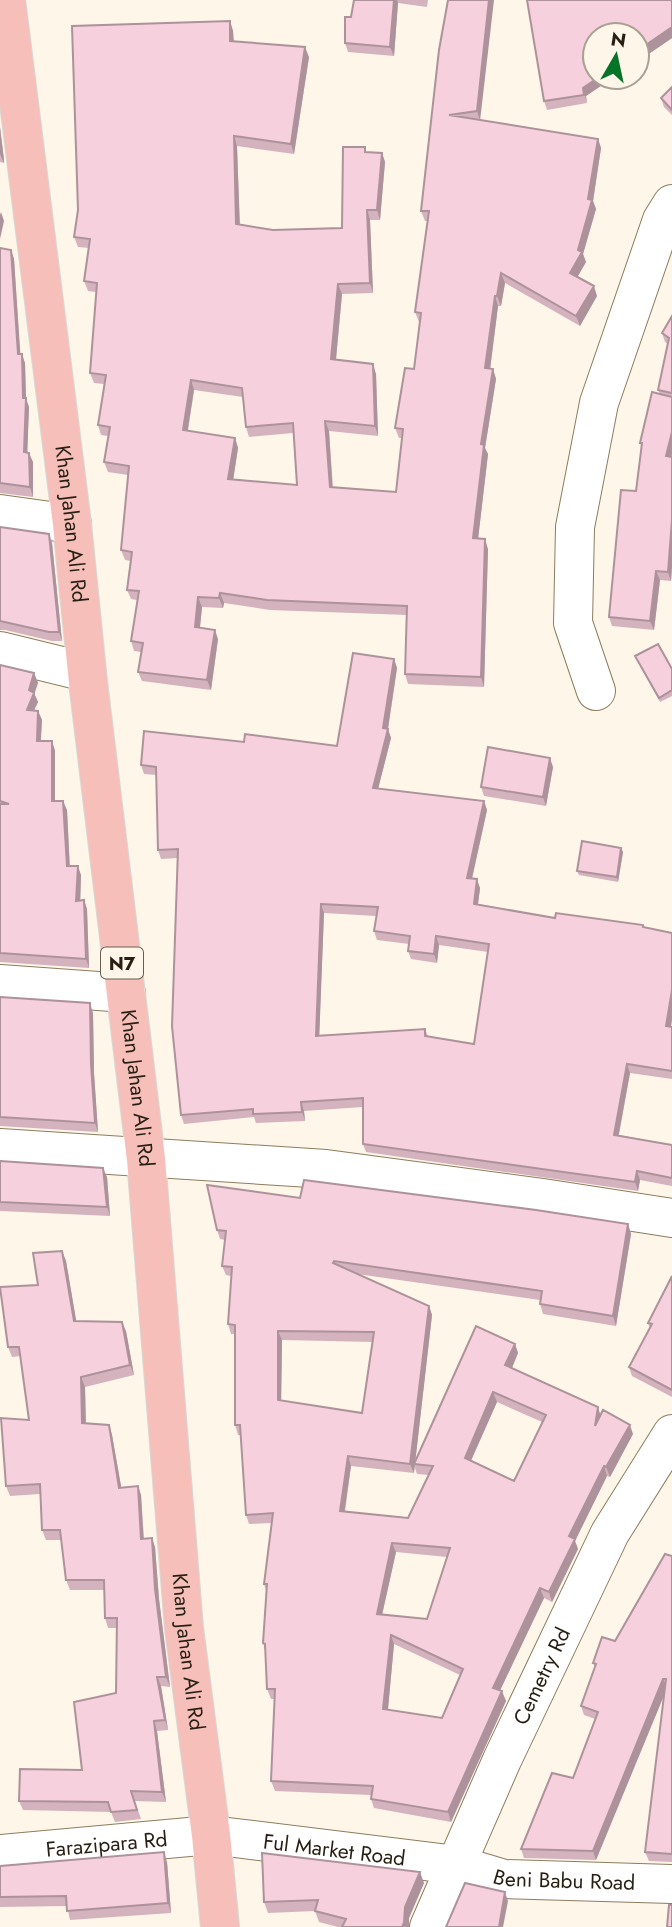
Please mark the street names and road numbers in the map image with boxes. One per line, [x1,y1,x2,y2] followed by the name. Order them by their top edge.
[47,443,95,604] street label: Khan Jahan Ali Rd
[101,948,143,979] road number: N7
[113,1008,162,1168] street label: Khan Jahan Ali Rd
[165,1572,212,1732] street label: Khan Jahan Ali Rd
[506,1623,578,1730] street label: Cemetry Rd
[45,1824,169,1865] street label: Farazipara Rd
[261,1826,407,1874] street label: Ful Market Road
[490,1862,636,1898] street label: Beni Babu Road

